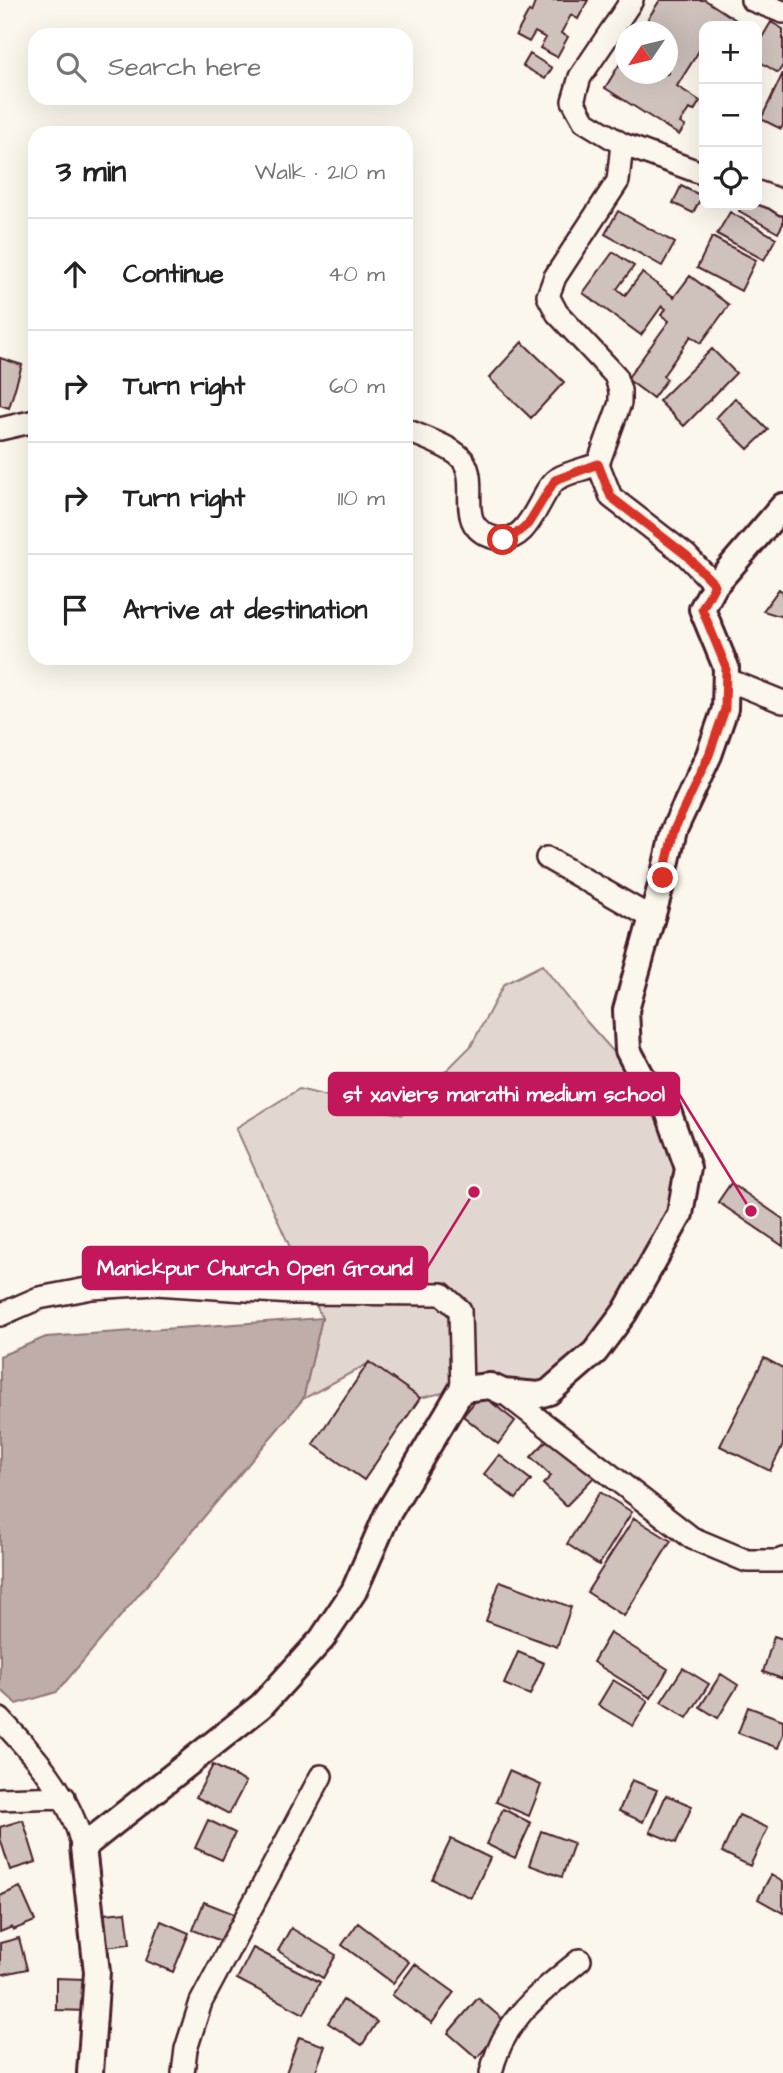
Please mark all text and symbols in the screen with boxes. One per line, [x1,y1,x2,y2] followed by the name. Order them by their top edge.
[615,21,678,84] north arrow
[699,21,762,210] map controls
[699,21,762,84] button: +
[28,28,413,105] search box
[52,48,90,86] icon: search
[108,49,261,85] text: Search here
[699,84,762,147] button: −
[699,147,762,210] button: locate
[56,151,126,193] text: 3 min
[255,156,385,188] text: Walk · 210 m
[56,255,94,293] icon: ahead
[123,256,224,292] text: Continue
[328,258,385,290] text: 40 m
[56,367,94,405] icon: right
[123,368,245,404] text: Turn right
[329,370,385,402] text: 60 m
[56,479,94,517] icon: right
[123,480,245,516] text: Turn right
[337,482,385,514] text: 110 m
[487,524,518,555] route start
[56,591,94,629] icon: arrive
[123,592,368,628] text: Arrive at destination
[647,862,678,893] route end
[329,1073,679,1115] callout: st xaviers marathi medium school
[343,1080,666,1109] text: st xaviers marathi medium school
[83,1247,427,1289] callout: Manickpur Church Open Ground
[97,1254,413,1284] text: Manickpur Church Open Ground

